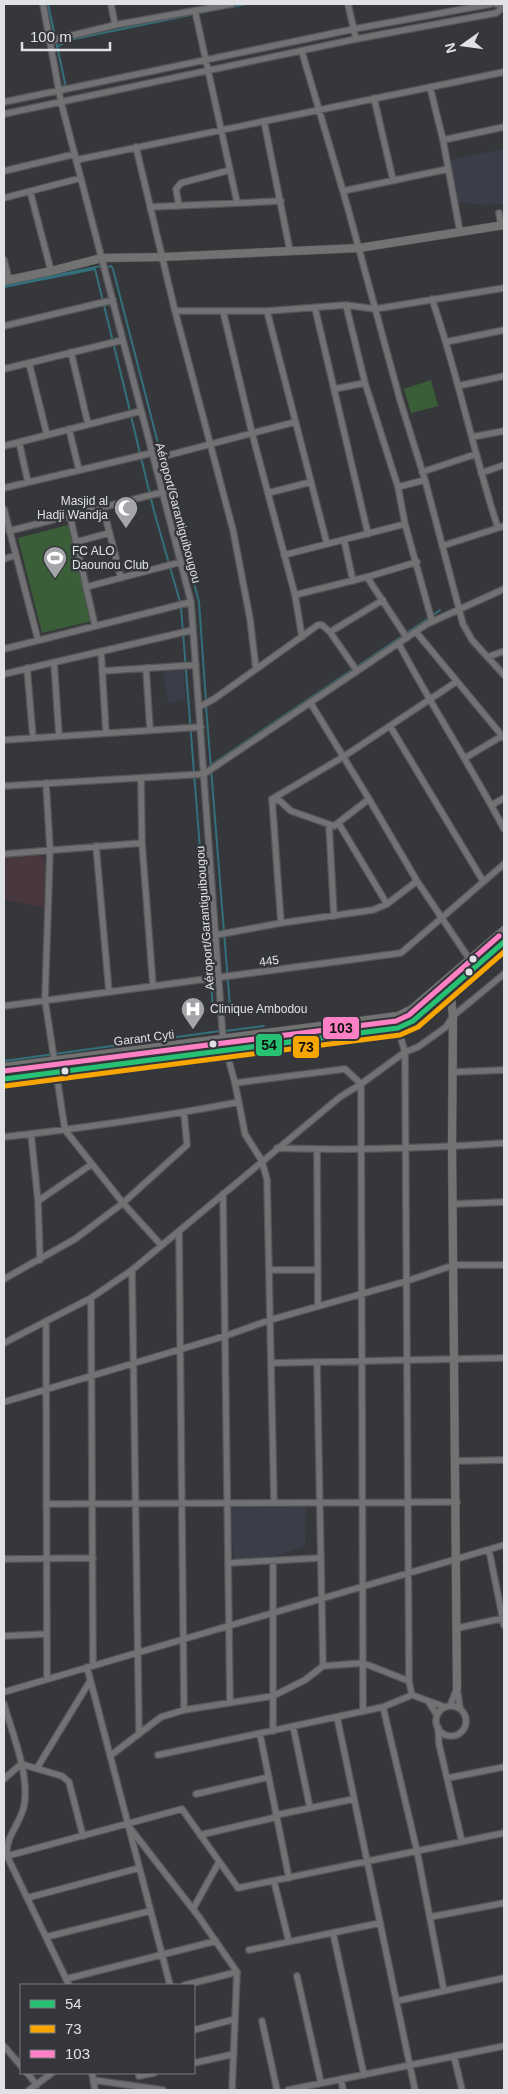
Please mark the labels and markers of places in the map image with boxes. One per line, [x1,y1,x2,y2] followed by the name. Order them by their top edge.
[37,494,108,522] place label: Masjid al Hadji Wandja
[113,495,139,529] mosque icon: Masjid al Hadji Wandja
[72,544,149,572] place label: FC ALO Daounou Club
[42,545,68,579] sports icon: FC ALO Daounou Club
[468,954,478,964] unlabelled marker
[464,967,474,977] unlabelled marker
[180,996,206,1030] hospital icon: Clinique Ambodou
[210,1002,307,1016] place label: Clinique Ambodou
[208,1039,218,1049] unlabelled marker
[60,1066,70,1076] unlabelled marker

